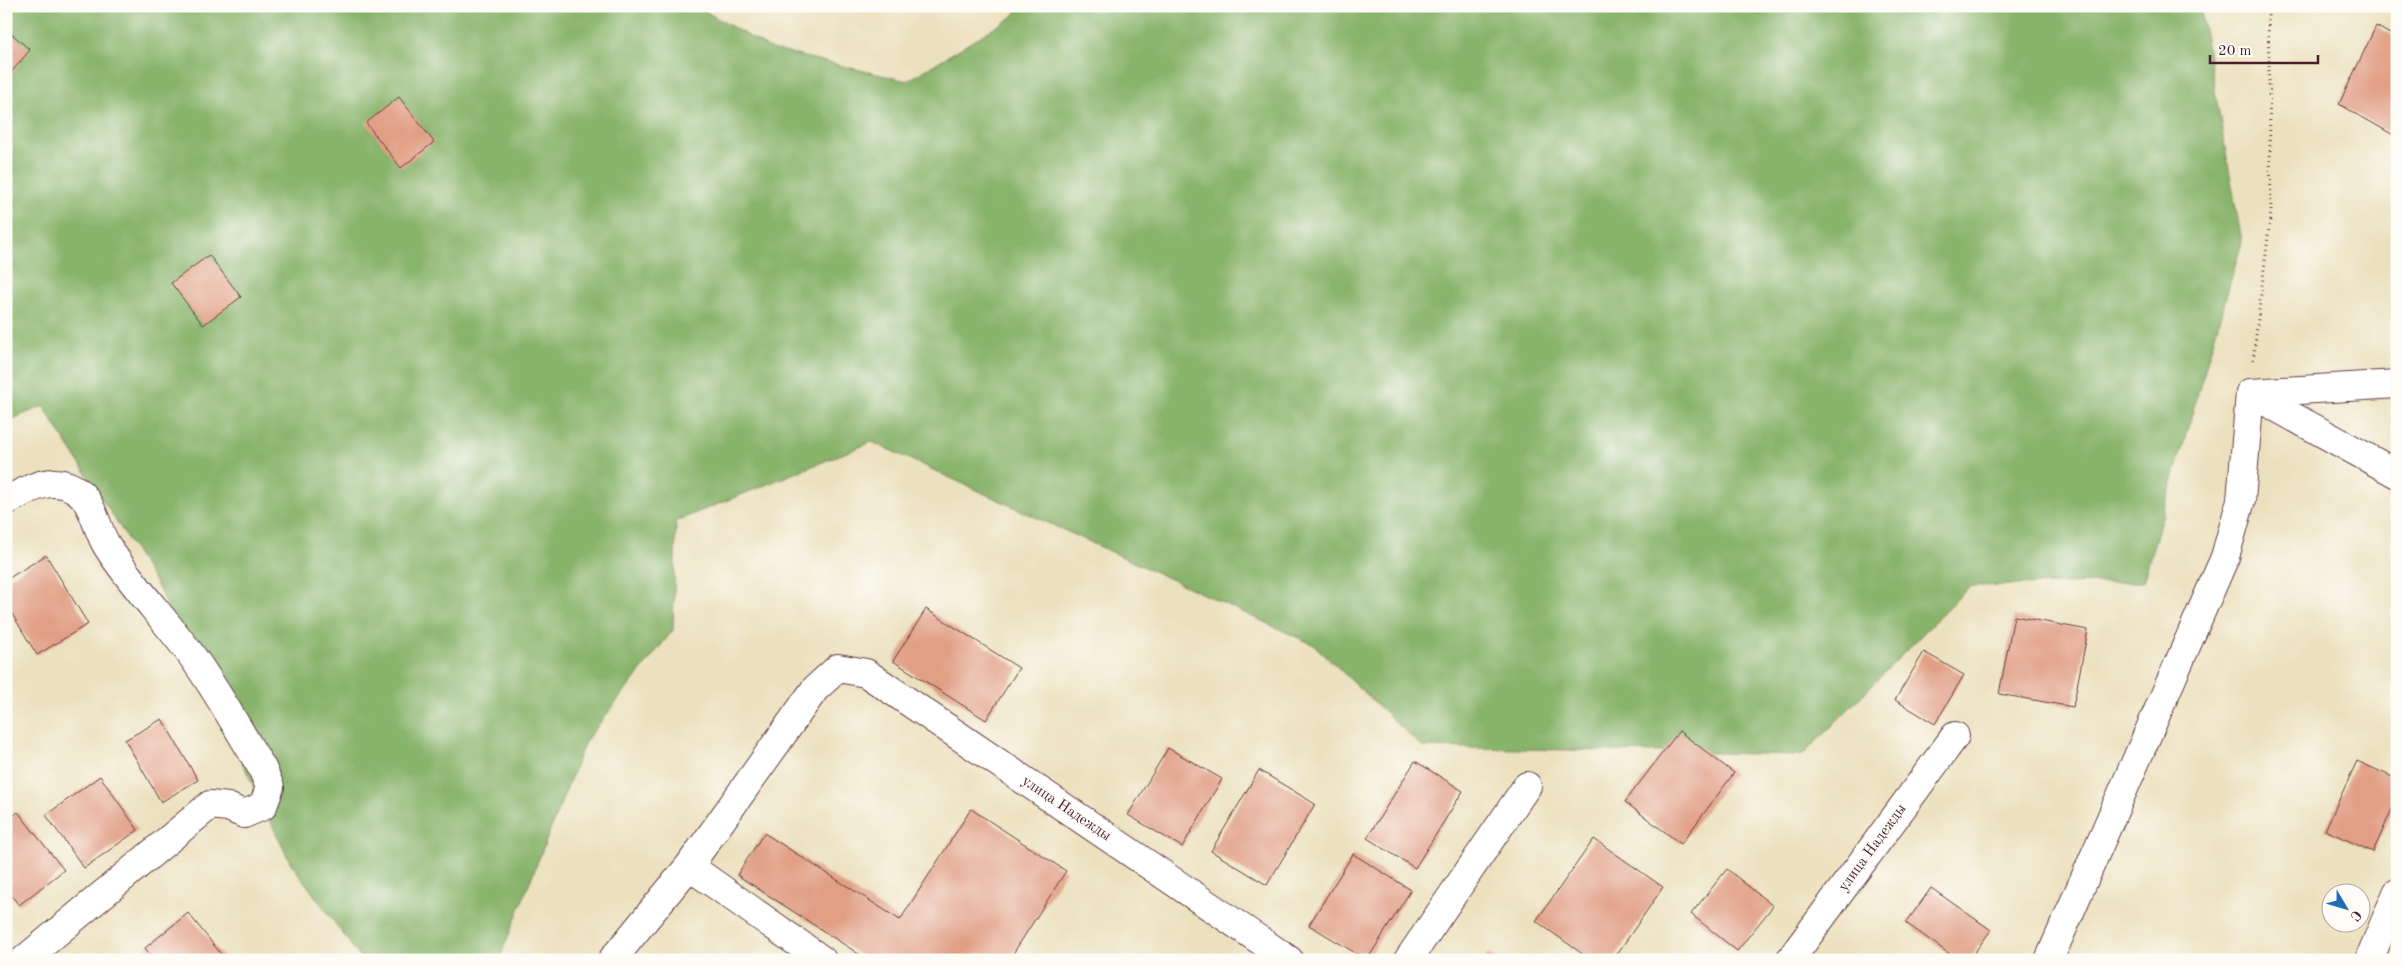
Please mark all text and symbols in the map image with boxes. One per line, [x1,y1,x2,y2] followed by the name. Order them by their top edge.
[2210,32,2318,64] scale bar
[2218,44,2252,59] text: 20 m
[1019,774,1113,844] street label: улица Надежды
[1836,801,1910,895] street label: улица Надежды
[2320,884,2370,934] north arrow
[2347,907,2364,923] text: С

